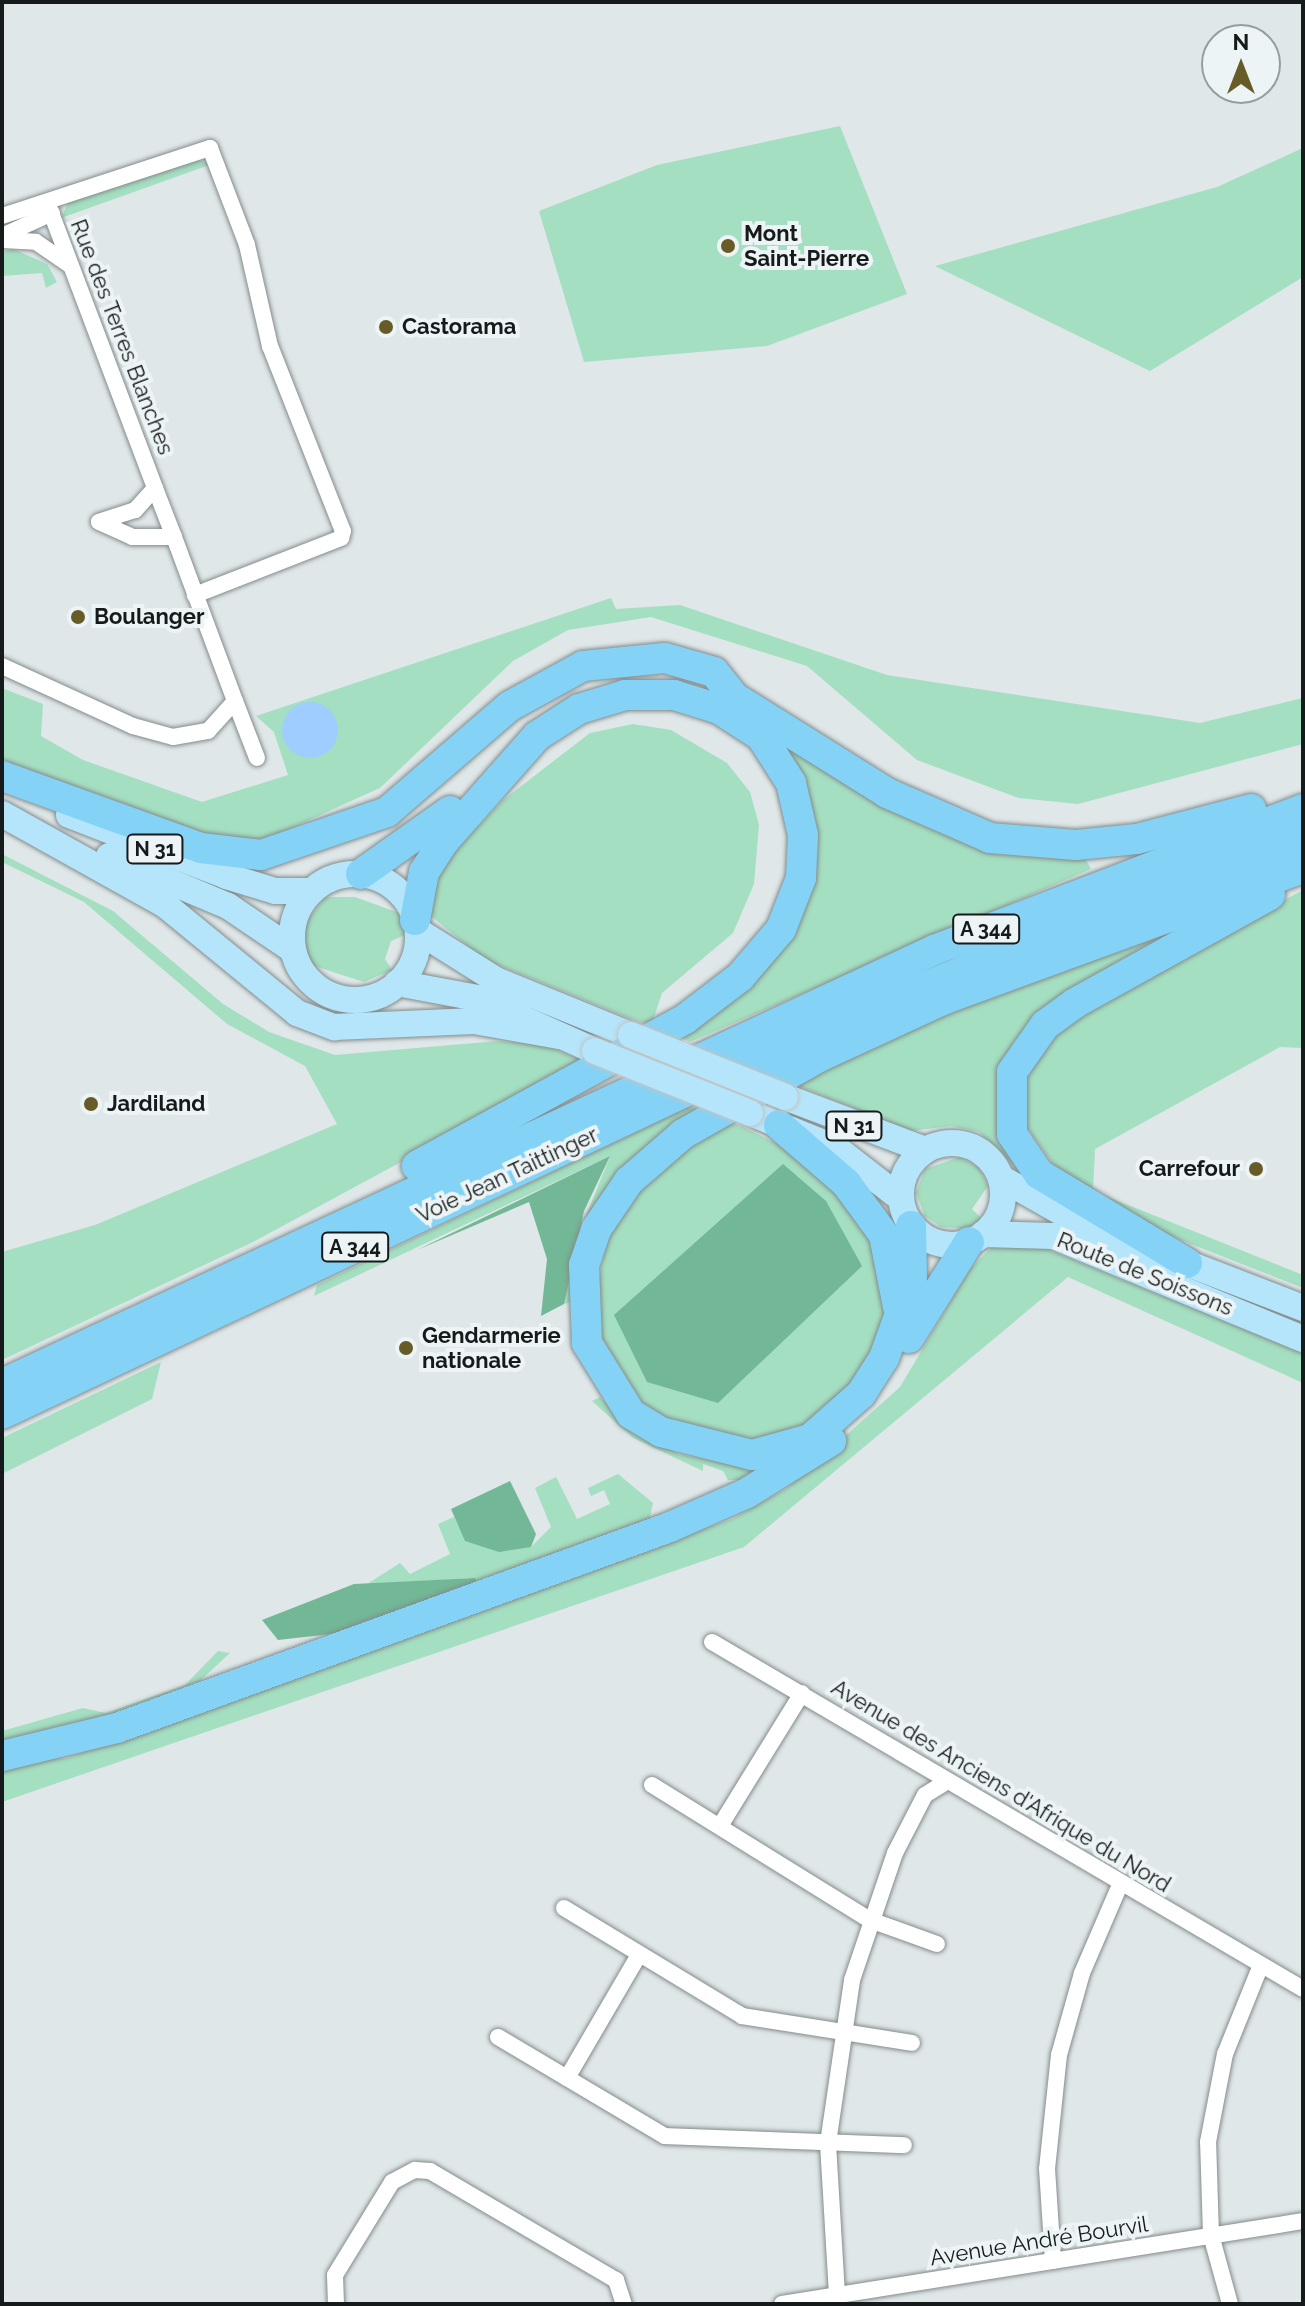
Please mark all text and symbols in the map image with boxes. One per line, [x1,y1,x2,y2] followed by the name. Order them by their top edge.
[1201,24,1281,104] north arrow
[1233,29,1249,55] text: N
[65,215,179,459] street label: Rue des Terres Blanches
[744,220,869,272] place label: Mont Saint-Pierre
[719,237,737,255] marker: Mont Saint-Pierre
[402,314,516,340] place label: Castorama
[377,318,395,336] marker: Castorama
[94,604,204,630] place label: Boulanger
[69,608,87,626] marker: Boulanger
[125,833,185,865] road number: N 31
[950,913,1022,945] road number: A 344
[107,1091,205,1117] place label: Jardiland
[82,1095,100,1113] marker: Jardiland
[824,1110,884,1142] road number: N 31
[412,1121,602,1229] street label: Voie Jean Taittinger
[1139,1156,1240,1182] place label: Carrefour
[1247,1160,1265,1178] marker: Carrefour
[1053,1227,1237,1321] street label: Route de Soissons
[319,1231,391,1263] road number: A 344
[422,1322,561,1374] place label: Gendarmerie nationale
[397,1339,415,1357] marker: Gendarmerie nationale
[826,1674,1176,1898] street label: Avenue des Anciens d'Afrique du Nord
[928,2211,1150,2271] street label: Avenue André Bourvil

